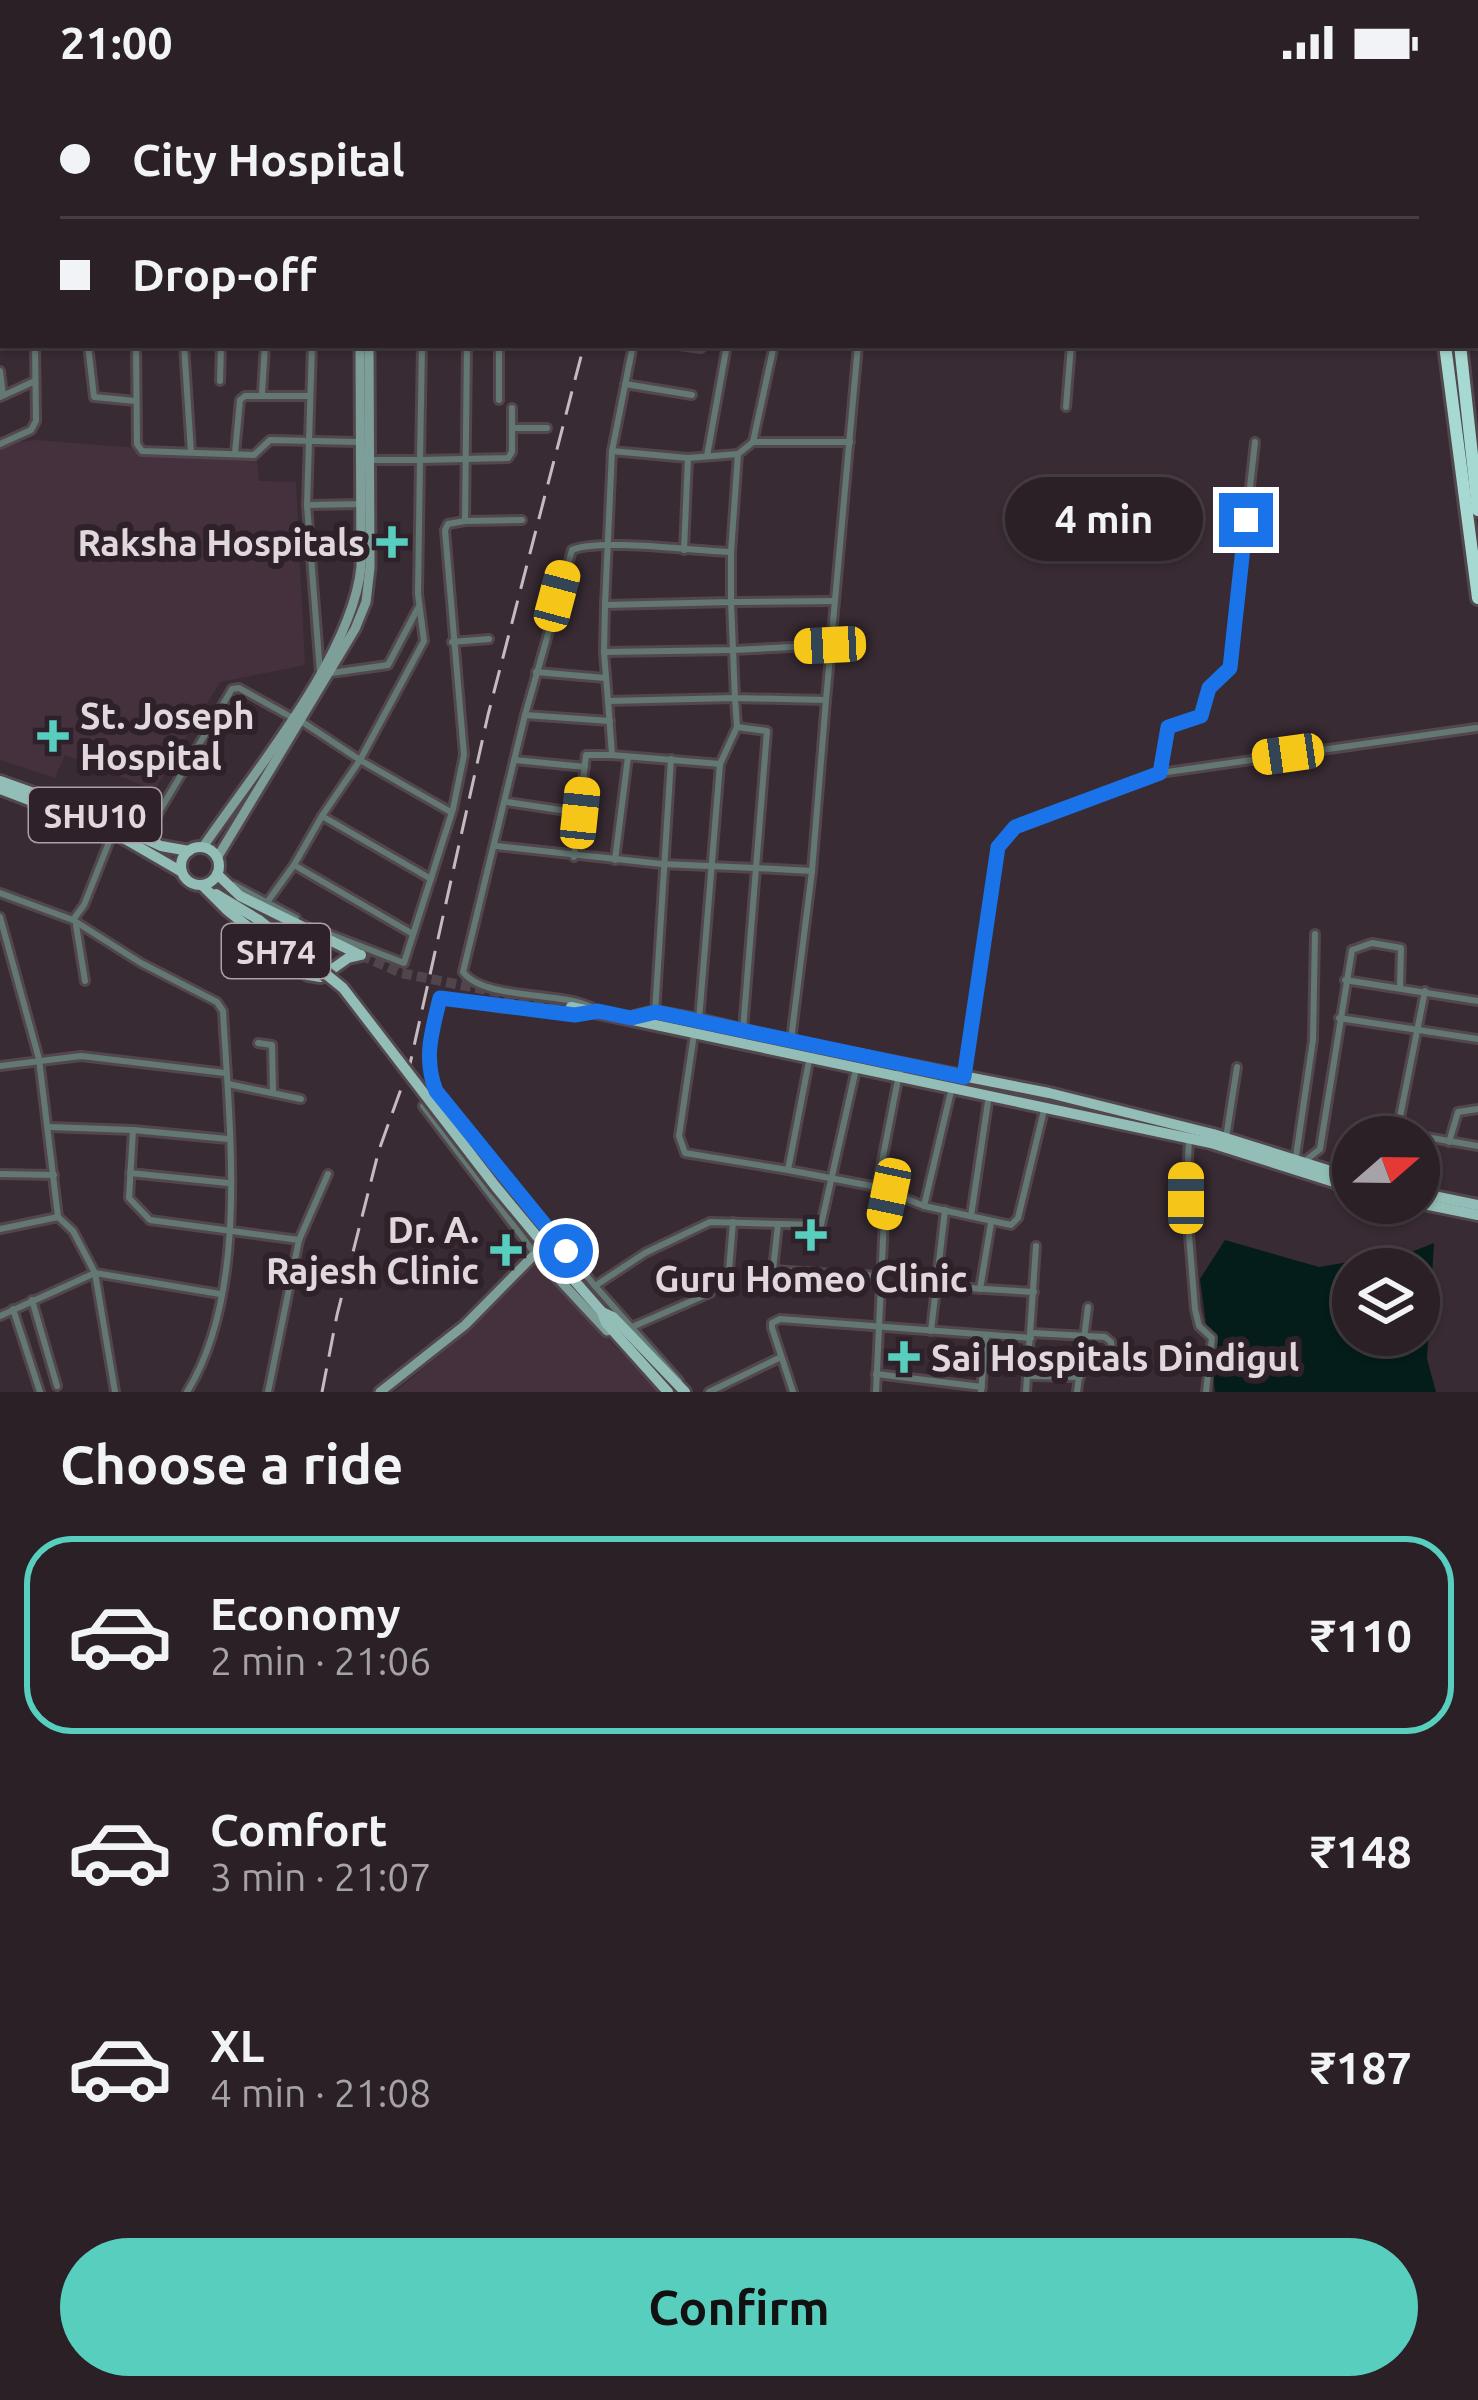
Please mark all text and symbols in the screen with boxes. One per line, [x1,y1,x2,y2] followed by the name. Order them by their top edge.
[60,17,173,68] text: 21:00
[132,134,405,185] text: City Hospital
[132,249,317,300] text: Drop-off
[1006,478,1204,562] callout: 4 min
[1219,493,1273,547] route end
[1055,497,1153,540] text: 4 min
[77,522,365,563] place label: Raksha Hospitals
[376,526,408,558] marker: Raksha Hospitals
[530,557,584,635] car
[793,625,867,665] car
[80,695,255,777] place label: St. Joseph Hospital
[37,720,69,752] marker: St. Joseph Hospital
[1250,731,1326,777] car
[558,775,602,851] car
[29,788,161,842] road number: SHU10
[222,924,330,978] road number: SH74
[1332,1116,1440,1224] north arrow
[1332,1116,1440,1356] map controls
[864,1155,914,1233] car
[1168,1162,1204,1234] car
[266,1209,479,1291] place label: Dr. A. Rajesh Clinic
[795,1219,827,1251] marker: Guru Homeo Clinic
[539,1224,593,1278] route start
[490,1234,522,1266] marker: Dr. A. Rajesh Clinic
[1332,1248,1440,1356] button: layers
[655,1258,967,1299] place label: Guru Homeo Clinic
[931,1337,1299,1378] place label: Sai Hospitals Dindigul
[888,1341,920,1373] marker: Sai Hospitals Dindigul
[60,1434,403,1494] text: Choose a ride
[66,1581,174,1689] icon: car
[210,1588,401,1639] text: Economy
[1310,1610,1412,1661] text: ₹110
[210,1639,431,1682] text: 2 min · 21:06
[66,1797,174,1905] icon: car
[210,1804,387,1855] text: Comfort
[1310,1826,1412,1877] text: ₹148
[210,1855,431,1898] text: 3 min · 21:07
[66,2013,174,2121] icon: car
[210,2020,264,2071] text: XL
[1310,2042,1412,2093] text: ₹187
[210,2071,431,2114] text: 4 min · 21:08
[60,2238,1418,2376] button: Confirm

